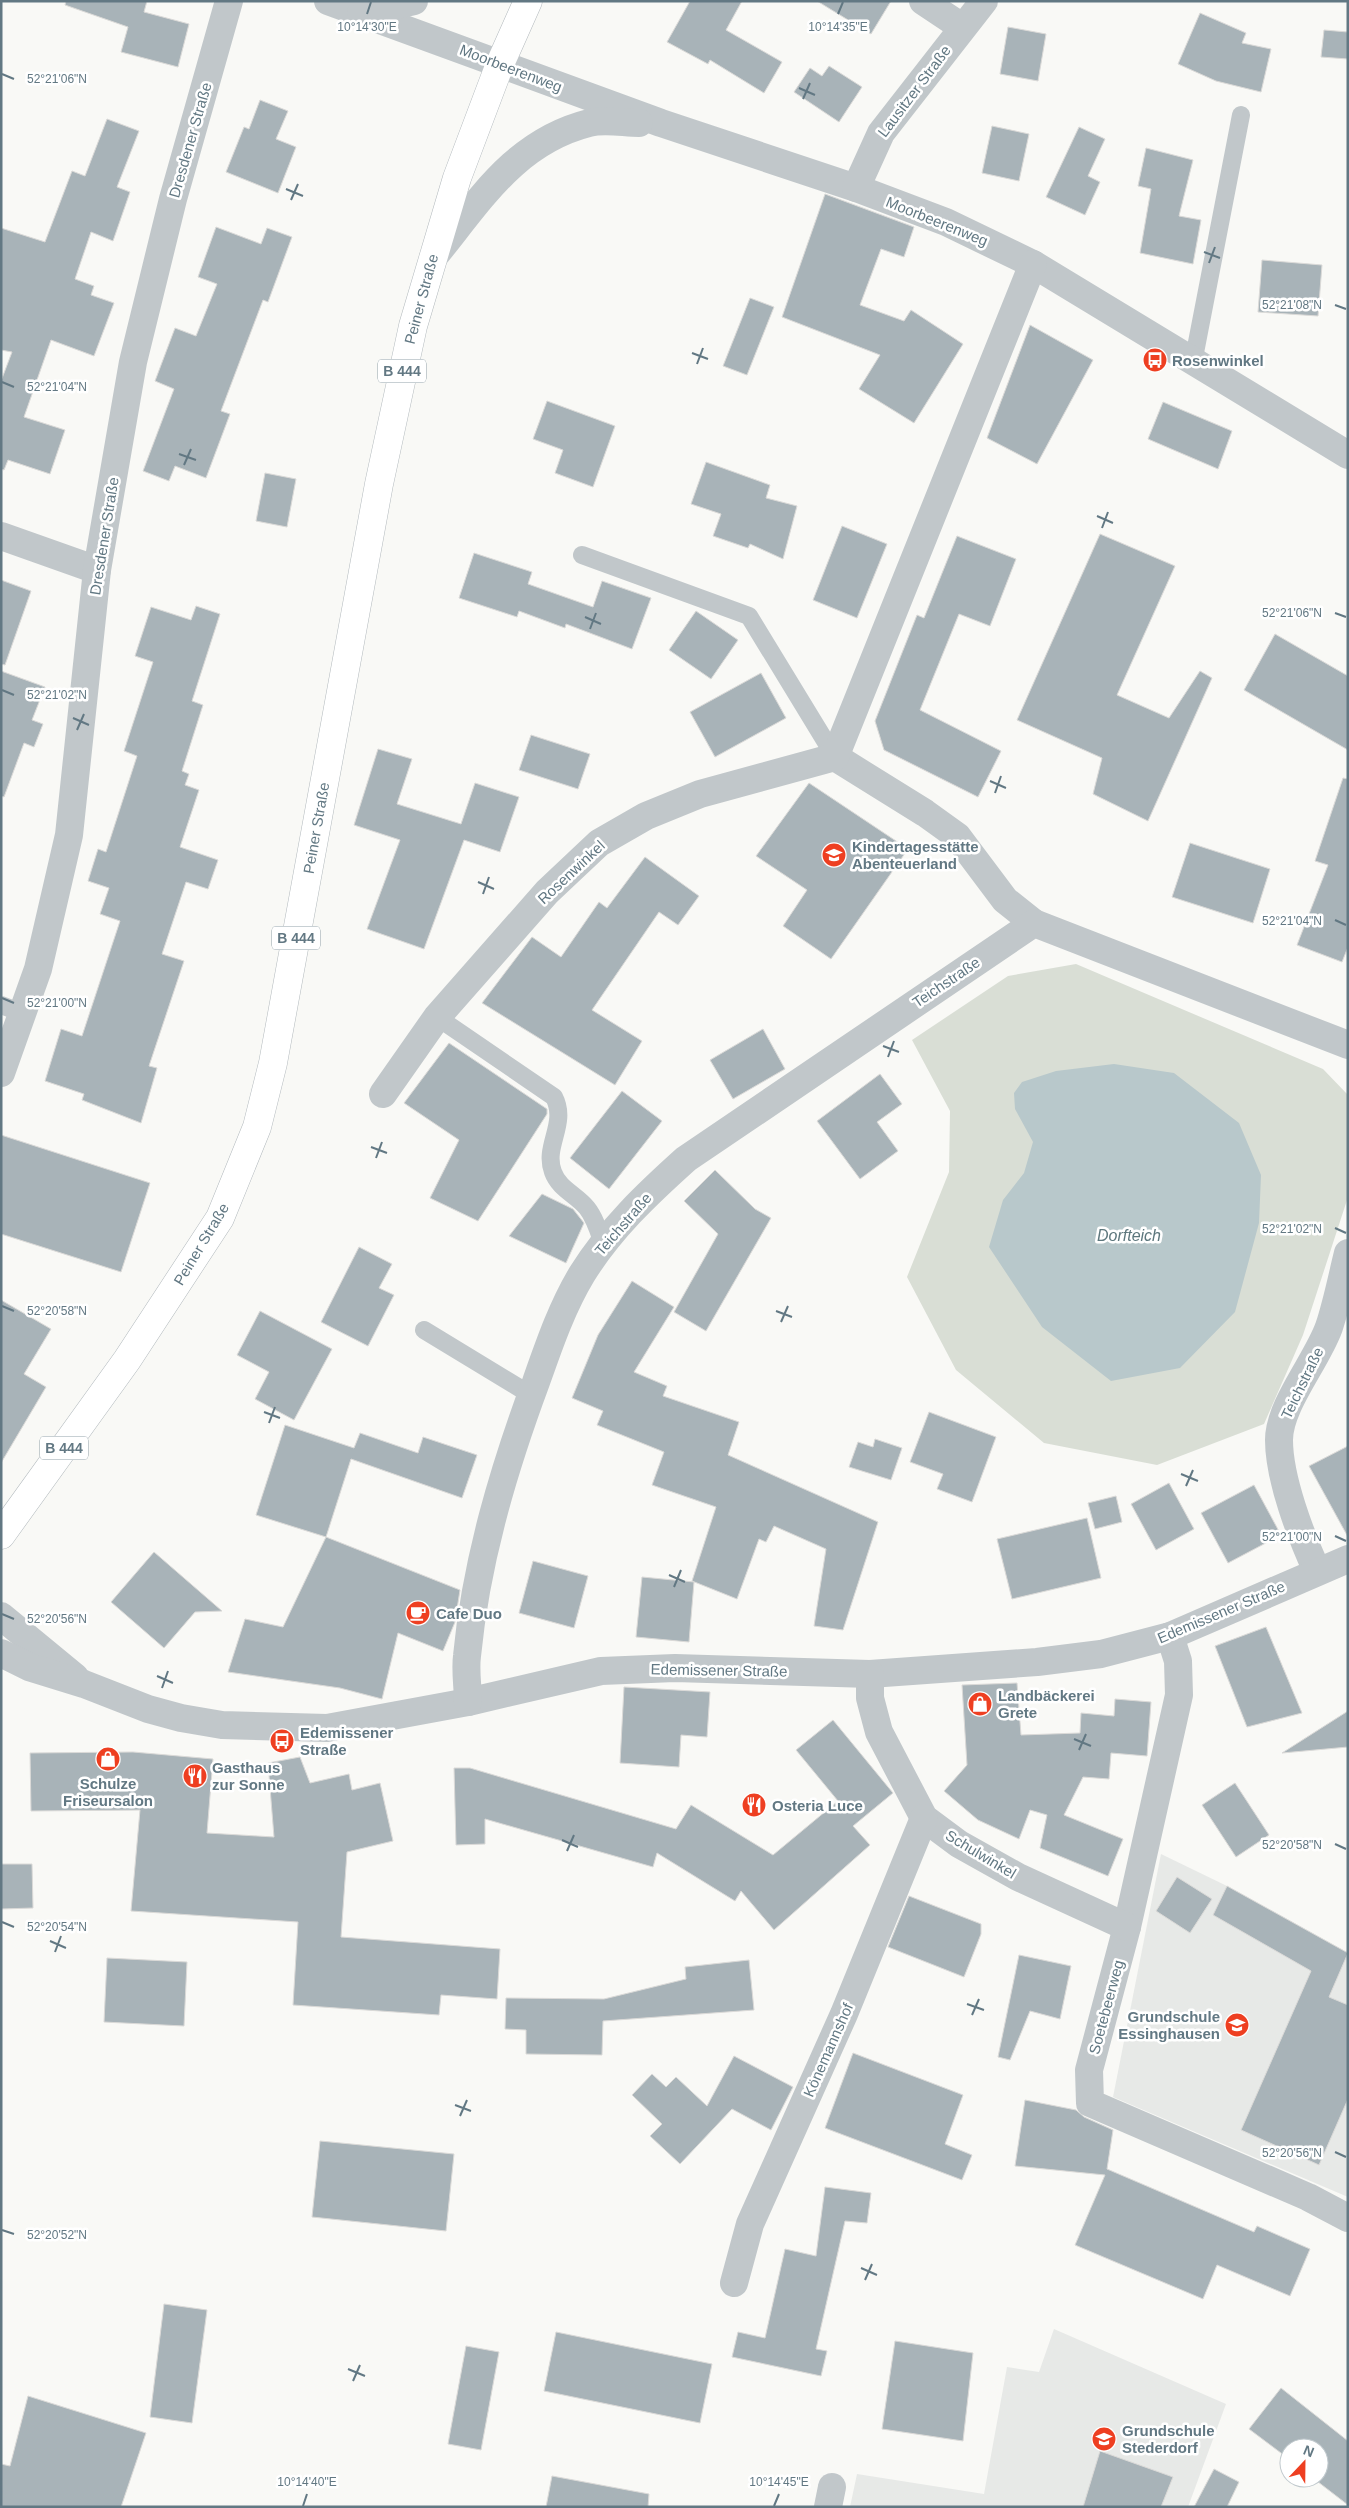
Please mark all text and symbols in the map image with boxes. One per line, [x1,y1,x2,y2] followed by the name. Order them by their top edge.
[337,20,397,34] text: 10°14'30"E
[808,20,868,34] text: 10°14'35"E
[457,41,565,95] street label: Moorbeerenweg
[874,42,954,140] street label: Lausitzer Straße
[27,72,87,86] text: 52°21'06"N
[165,80,215,200] street label: Dresdener Straße
[884,193,990,249] street label: Moorbeerenweg
[401,252,441,346] street label: Peiner Straße
[1262,298,1322,312] text: 52°21'08"N
[1142,347,1168,373] bus stop icon: Rosenwinkel
[1172,352,1264,369] place label: Rosenwinkel
[378,360,426,382] road number: B 444
[27,380,87,394] text: 52°21'04"N
[86,476,122,596] street label: Dresdener Straße
[1262,606,1322,620] text: 52°21'06"N
[27,688,87,702] text: 52°21'02"N
[300,781,332,875] street label: Peiner Straße
[534,837,608,907] street label: Rosenwinkel
[852,838,979,872] place label: Kindertagesstätte Abenteuerland
[821,842,847,868] school or university icon: Kindertagesstätte Abenteuerland
[1262,914,1322,928] text: 52°21'04"N
[272,926,320,950] road number: B 444
[909,953,983,1011] street label: Teichstraße
[27,996,87,1010] text: 52°21'00"N
[591,1189,655,1259] street label: Teichstraße
[170,1200,232,1288] street label: Peiner Straße
[1262,1222,1322,1236] text: 52°21'02"N
[1097,1227,1161,1244] water label: Dorfteich
[27,1304,87,1318] text: 52°20'58"N
[1277,1344,1327,1422] street label: Teichstraße
[40,1436,88,1460] road number: B 444
[1262,1530,1322,1544] text: 52°21'00"N
[1155,1577,1287,1647] street label: Edemissener Straße
[405,1600,431,1626] cafe icon: Cafe Duo
[436,1605,502,1622] place label: Cafe Duo
[27,1612,87,1626] text: 52°20'56"N
[650,1660,788,1680] street label: Edemissener Straße
[998,1687,1095,1721] place label: Landbäckerei Grete
[967,1691,993,1717] shop icon: Landbäckerei Grete
[300,1724,394,1758] place label: Edemissener Straße
[269,1728,295,1754] bus stop icon: Edemissener Straße
[95,1746,121,1772] shop icon: Schulze Friseursalon
[212,1759,285,1793] place label: Gasthaus zur Sonne
[182,1763,208,1789] restaurant icon: Gasthaus zur Sonne
[63,1775,153,1809] place label: Schulze Friseursalon
[741,1792,767,1818] restaurant icon: Osteria Luce
[772,1797,863,1814] place label: Osteria Luce
[943,1826,1019,1882] street label: Schulwinkel
[1262,1838,1322,1852] text: 52°20'58"N
[27,1920,87,1934] text: 52°20'54"N
[1085,1958,1127,2056] street label: Soetebeerweg
[800,2000,857,2100] street label: Könemannshof
[1118,2008,1220,2042] place label: Grundschule Essinghausen
[1224,2012,1250,2038] school or university icon: Grundschule Essinghausen
[1262,2146,1322,2160] text: 52°20'56"N
[27,2228,87,2242] text: 52°20'52"N
[1122,2422,1215,2456] place label: Grundschule Stederdorf
[1091,2426,1117,2452] school or university icon: Grundschule Stederdorf
[1279,2438,1329,2488] north arrow
[1301,2442,1317,2460] text: N
[277,2475,337,2489] text: 10°14'40"E
[749,2475,809,2489] text: 10°14'45"E

